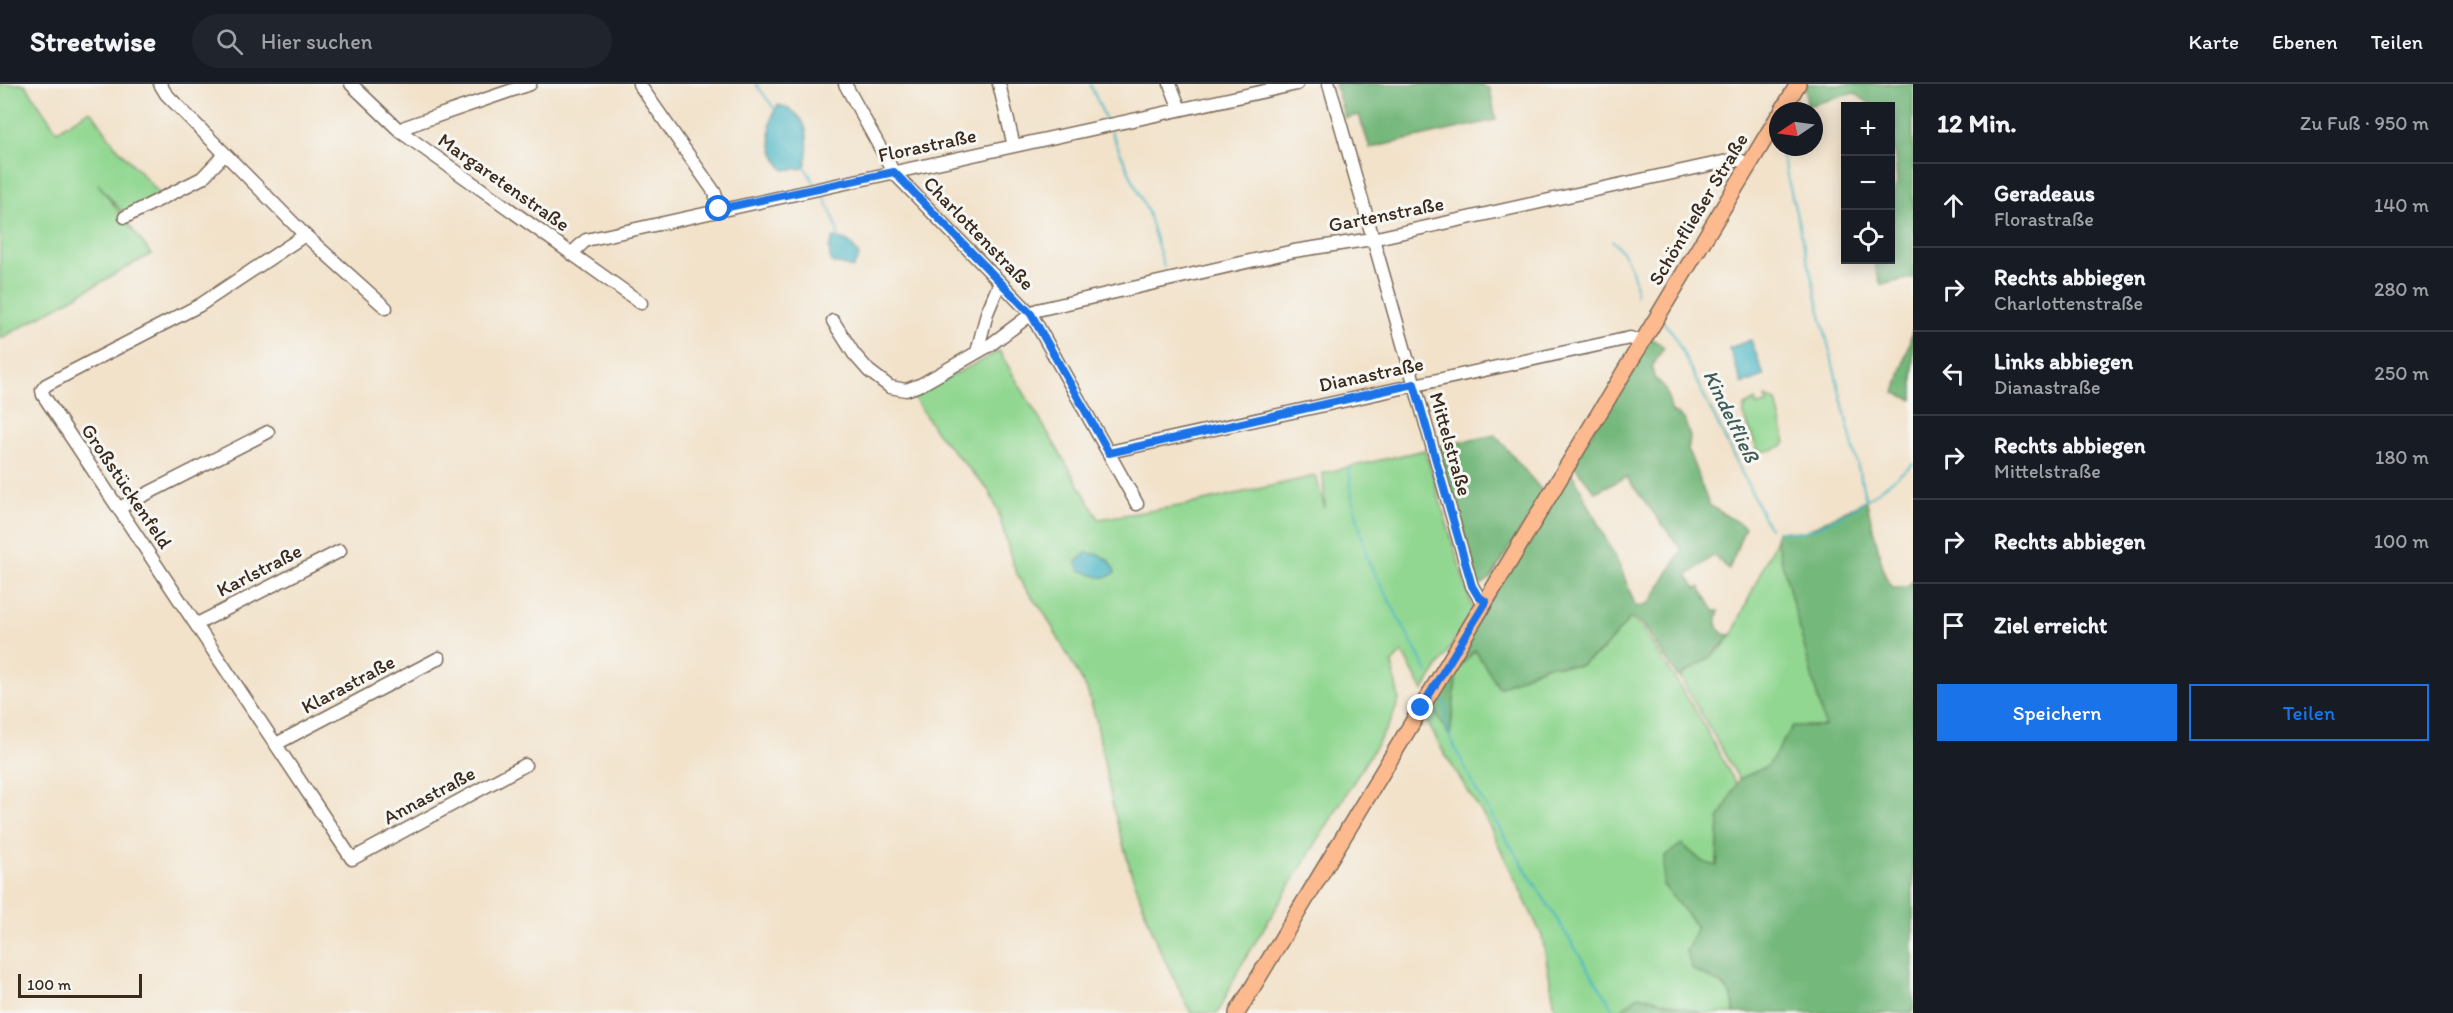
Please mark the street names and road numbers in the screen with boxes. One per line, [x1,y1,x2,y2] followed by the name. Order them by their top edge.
[876,123,978,167] street label: Florastraße
[434,128,574,236] street label: Margaretenstraße
[1643,129,1753,289] street label: Schönfließer Straße
[919,171,1039,295] street label: Charlottenstraße
[1326,191,1446,237] street label: Gartenstraße
[1316,351,1426,397] street label: Dianastraße
[1425,389,1477,499] street label: Mittelstraße
[76,419,178,553] street label: Großstückenfeld
[212,538,306,602] street label: Karlstraße
[297,649,399,719] street label: Klarastraße
[379,761,479,829] street label: Annastraße

